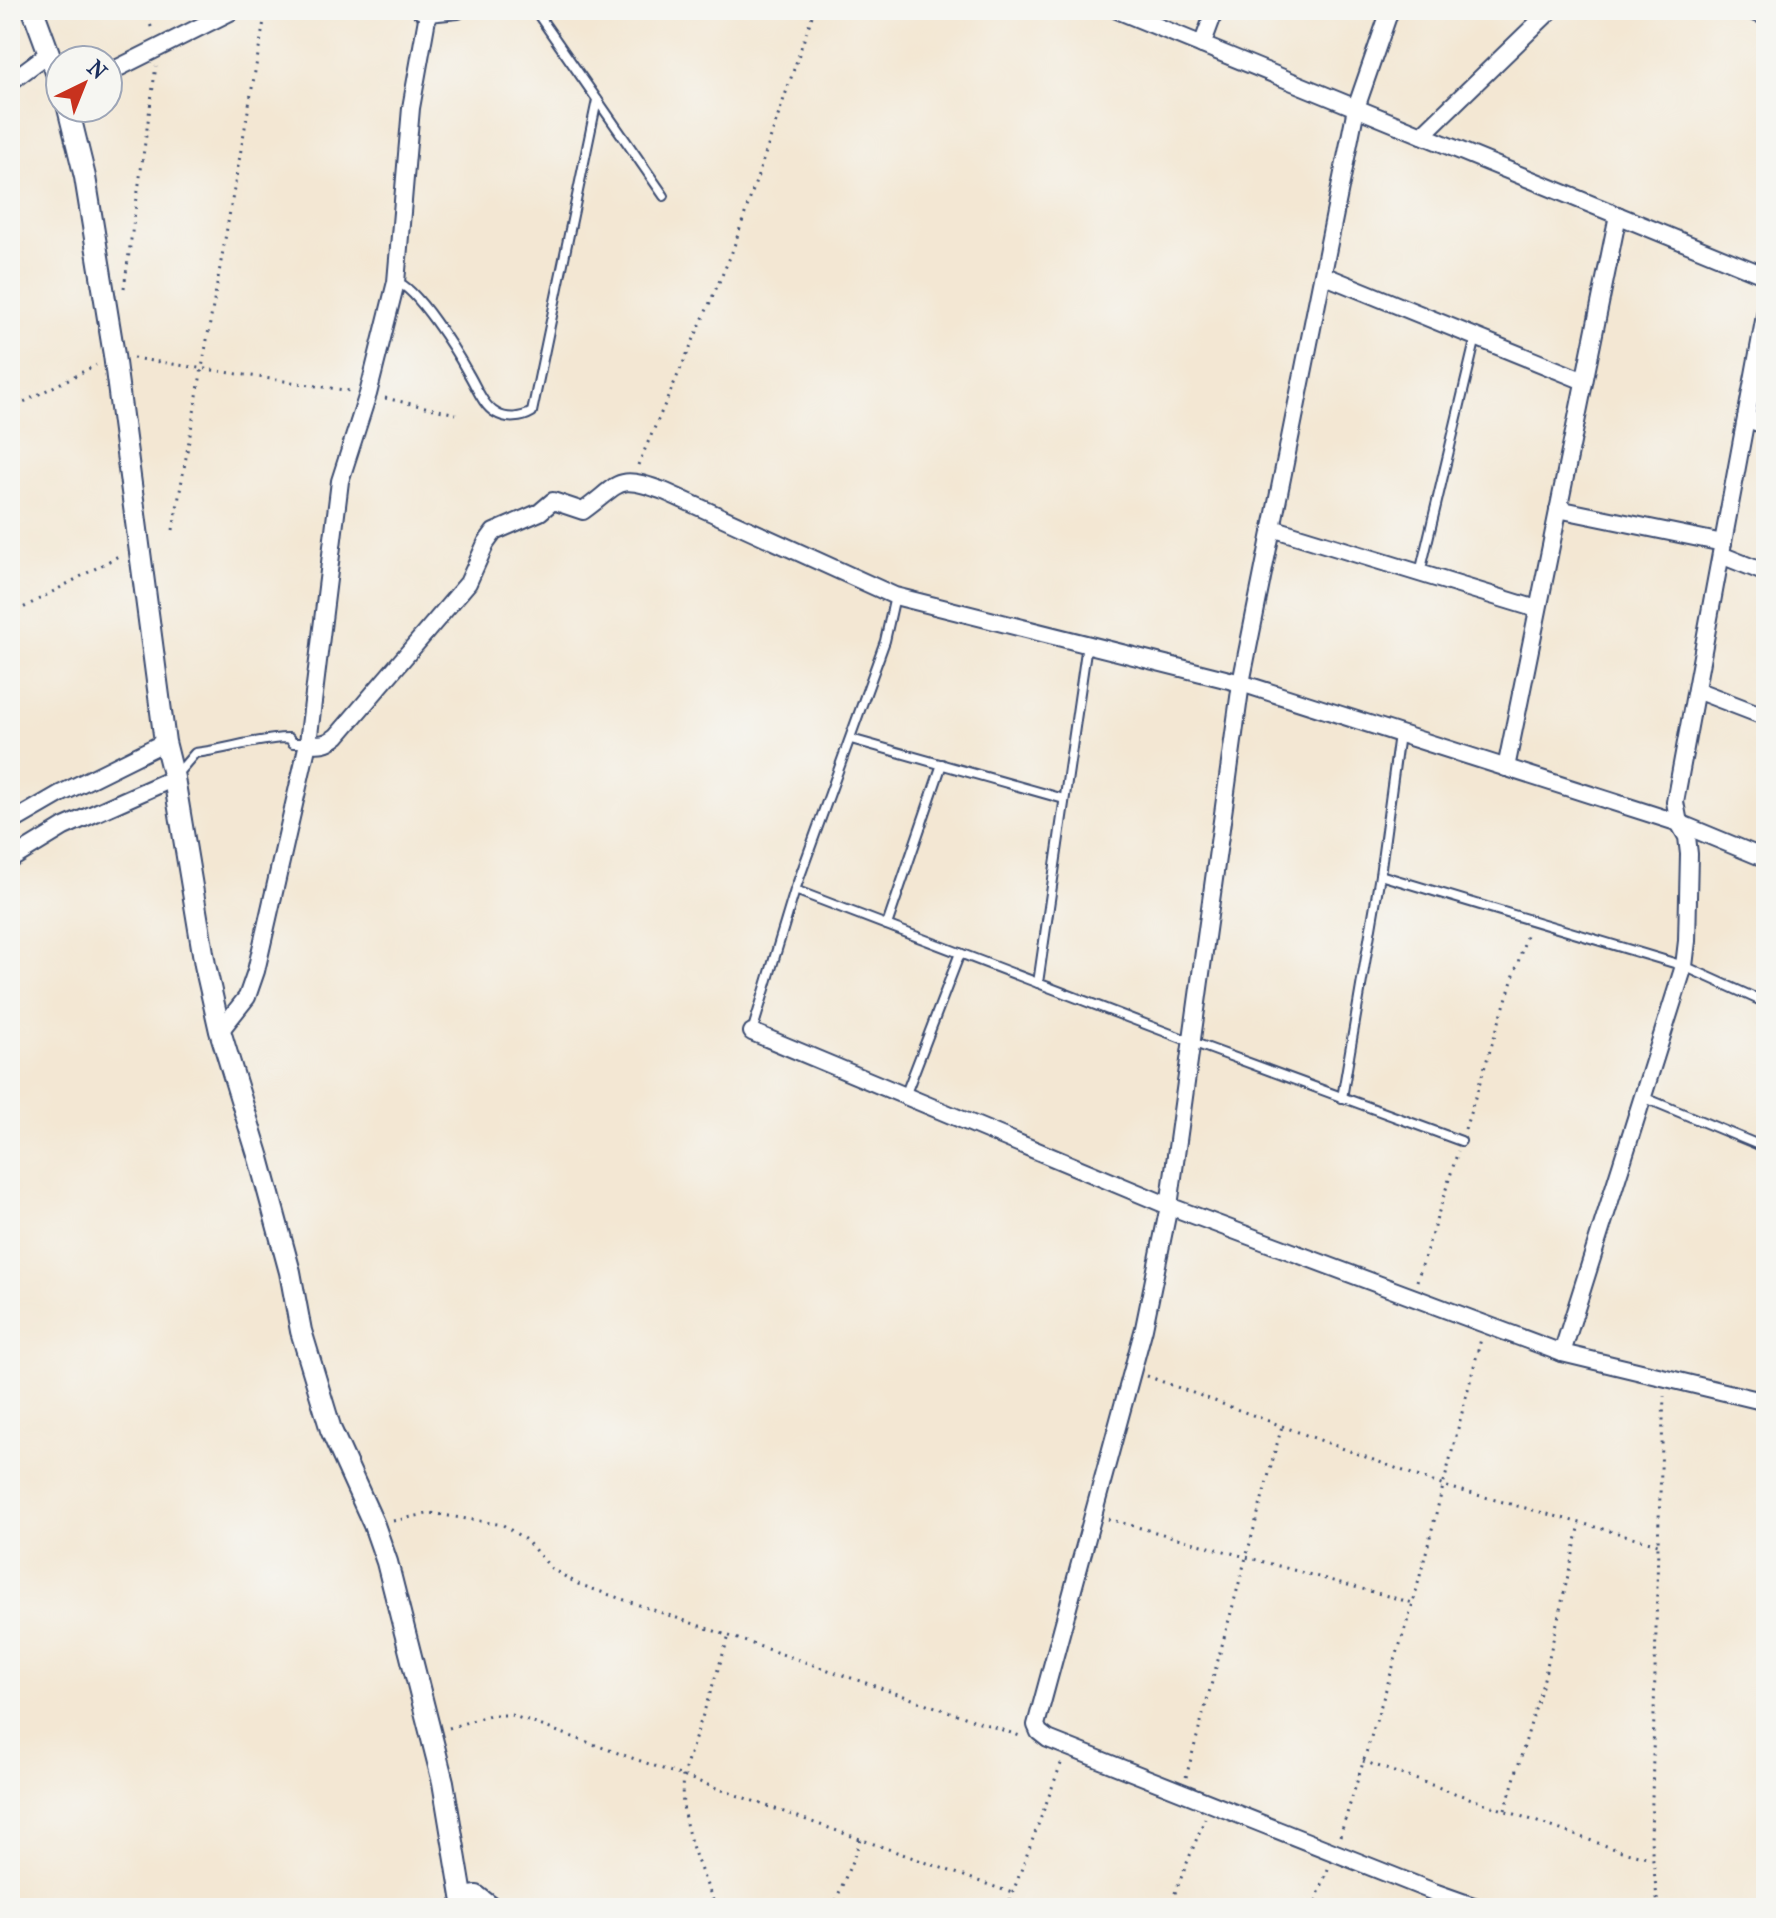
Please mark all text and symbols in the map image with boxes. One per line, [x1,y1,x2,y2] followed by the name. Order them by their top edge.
[44,44,124,124] north arrow
[82,55,112,86] text: N

